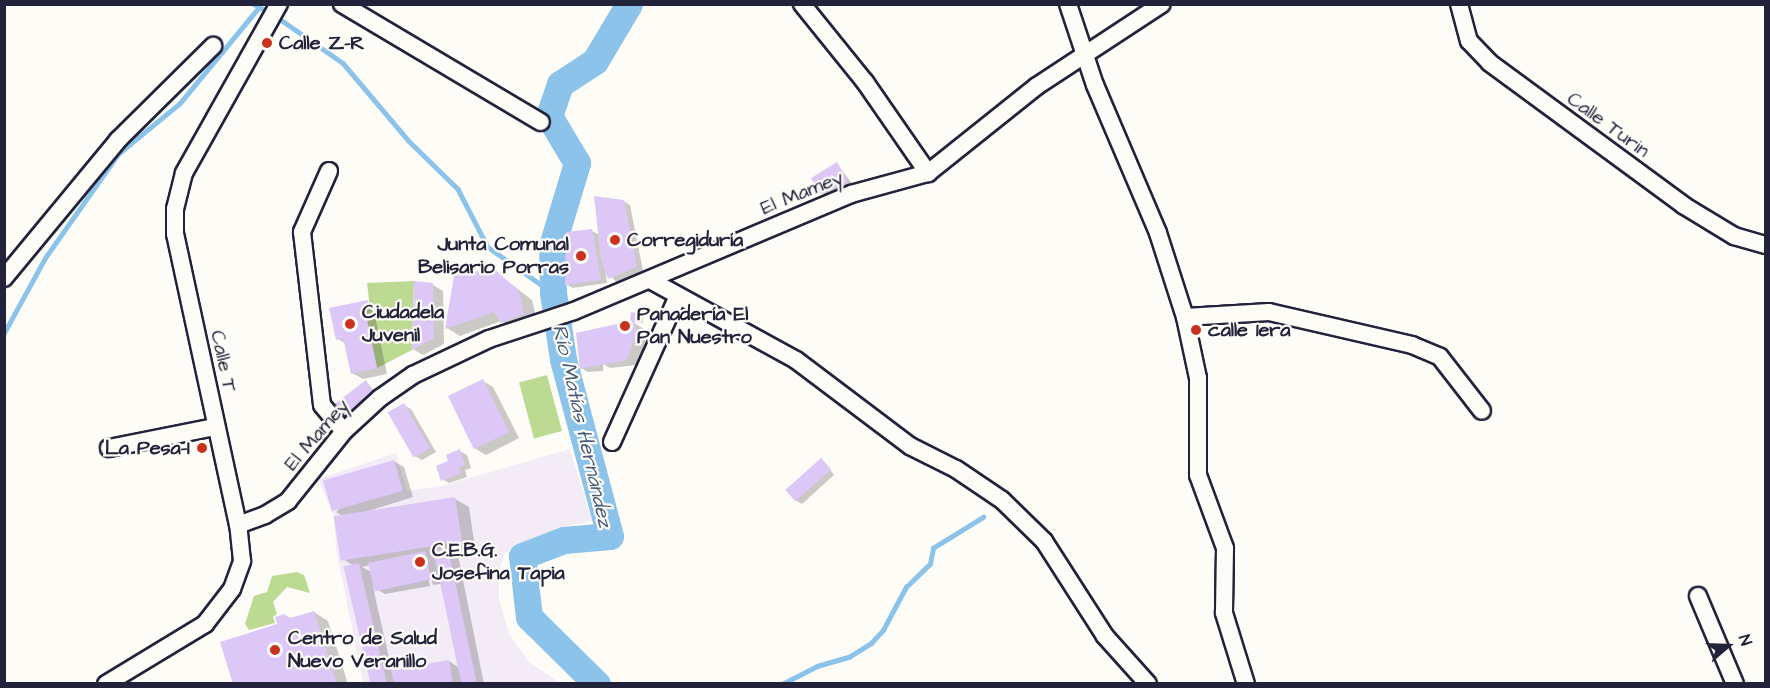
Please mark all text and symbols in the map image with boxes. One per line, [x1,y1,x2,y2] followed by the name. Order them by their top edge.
[279,31,365,55] place label: Calle Z-R
[260,36,274,50] marker: Calle Z-R
[1562,87,1654,163] street label: Calle Turin
[757,166,847,220] street label: El Mamey
[627,228,743,252] place label: Corregiduría
[418,232,569,279] place label: Junta Comunal Belisario Porras
[608,233,622,247] marker: Corregiduría
[574,249,588,263] marker: Junta Comunal Belisario Porras
[362,300,444,347] place label: Ciudadela Juvenil
[637,302,752,349] place label: Panadería El Pan Nuestro
[343,317,357,331] marker: Ciudadela Juvenil
[1208,318,1291,342] place label: calle 1era
[618,319,632,333] marker: Panadería El Pan Nuestro
[546,322,618,530] water label: Río Matías Hernández
[1189,323,1203,337] marker: calle 1era
[205,328,241,394] street label: Calle T
[279,394,355,476] street label: El Mamey
[105,436,190,460] place label: La Pesa-I
[195,441,209,455] marker: La Pesa-I
[432,538,565,585] place label: C.E.B.G. Josefina Tapia
[413,555,427,569] marker: C.E.B.G. Josefina Tapia
[1698,616,1758,676] north arrow
[288,626,437,673] place label: Centro de Salud Nuevo Veranillo
[1733,632,1757,648] text: N
[266,641,284,659] marker: Centro de Salud Nuevo Veranillo

